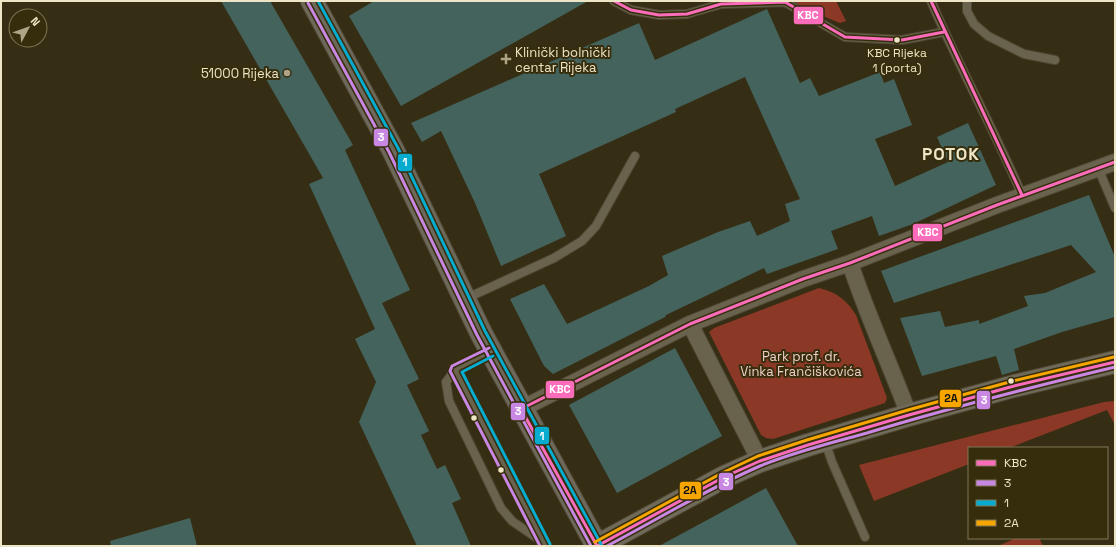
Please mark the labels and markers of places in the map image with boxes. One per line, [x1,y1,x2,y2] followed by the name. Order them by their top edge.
[892,35,902,45] marker: KBC Rijeka 1 (porta)
[515,44,610,76] place label: Klinički bolnički centar Rijeka
[867,45,927,76] place label: KBC Rijeka 1 (porta)
[500,53,512,65] marker: Klinički bolnički centar Rijeka
[201,65,280,82] place label: 51000 Rijeka
[282,68,292,78] marker: 51000 Rijeka
[1006,376,1016,386] unlabelled marker
[469,413,479,423] unlabelled marker
[496,465,506,475] unlabelled marker

